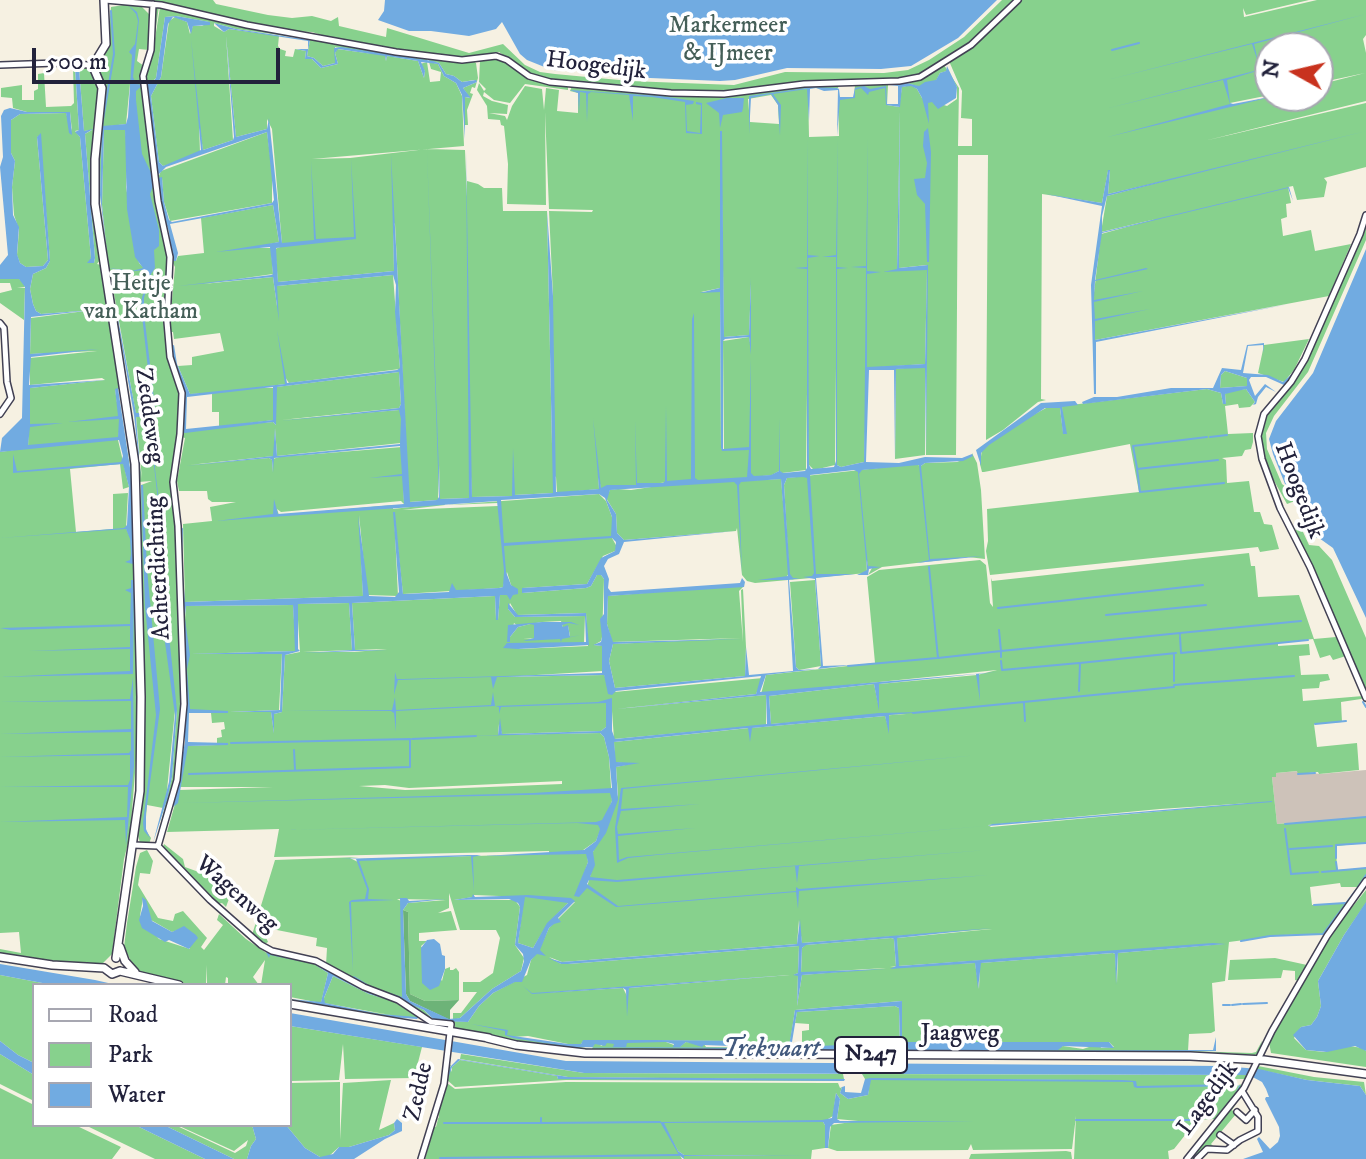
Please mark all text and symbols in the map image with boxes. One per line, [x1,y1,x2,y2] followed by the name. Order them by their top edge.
[669,13,787,69] park label: Markermeer & IJmeer
[36,32,284,82] scale bar
[1254,32,1334,112] north arrow
[46,47,107,77] text: 500 m
[544,47,648,87] street label: Hoogedijk
[1257,58,1286,80] text: N
[84,271,198,327] park label: Heitje van Katham
[127,366,169,466] street label: Zeddeweg
[1267,439,1329,543] street label: Hoogedijk
[142,496,178,640] street label: Achterdichting
[189,850,283,940] street label: Wagenweg
[32,983,292,1127] legend
[108,1000,158,1030] text: Road
[921,1021,999,1049] street label: Jaagweg
[722,1035,820,1067] water label: Trekvaart
[835,1037,907,1073] road number: N247
[108,1040,153,1070] text: Park
[1172,1056,1246,1142] street label: Lagedijk
[399,1060,441,1124] street label: Zedde
[108,1080,165,1110] text: Water

